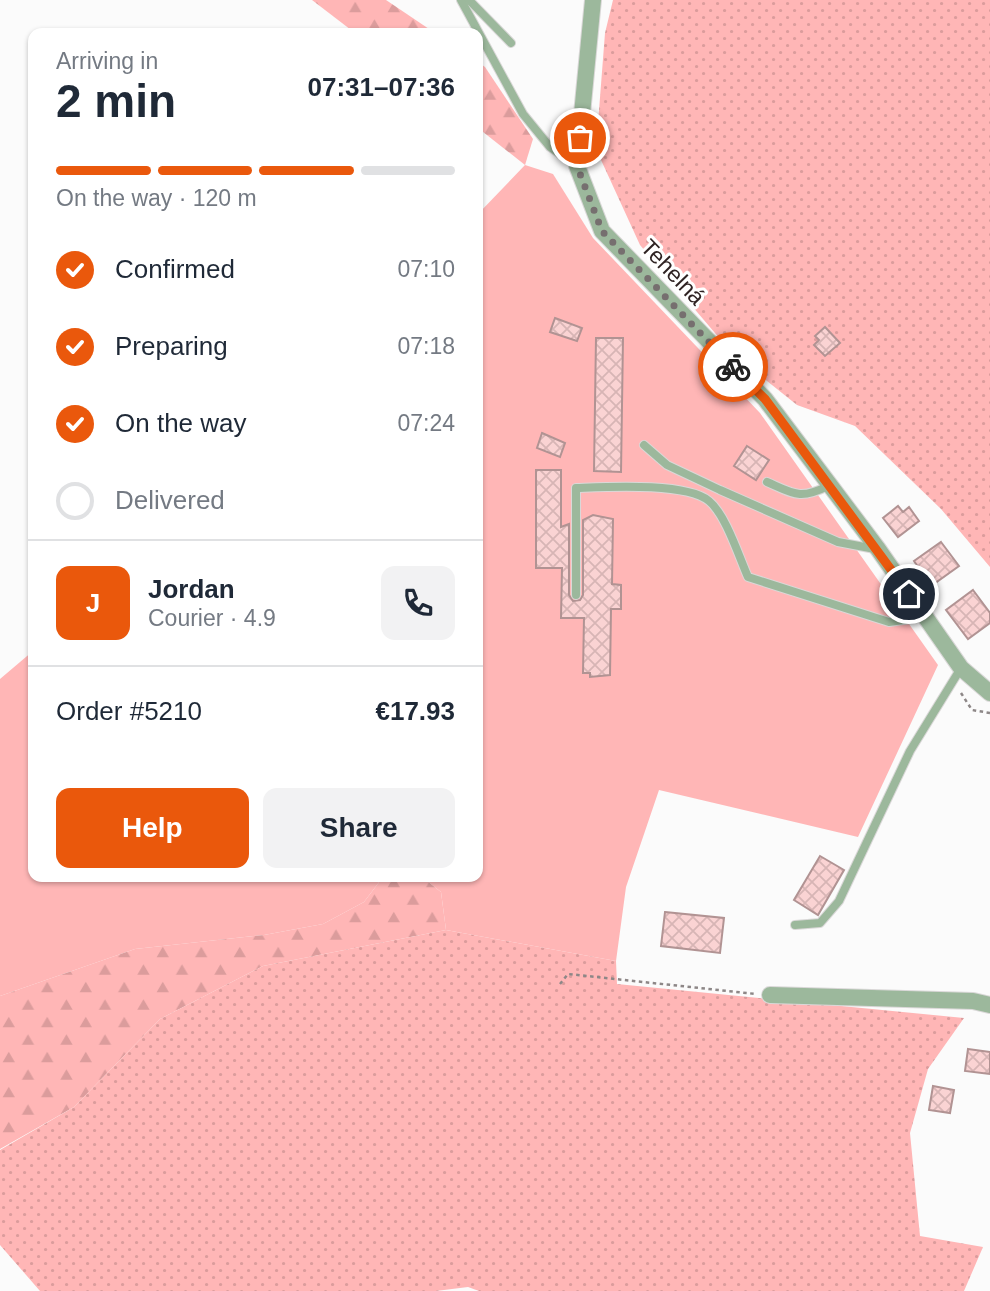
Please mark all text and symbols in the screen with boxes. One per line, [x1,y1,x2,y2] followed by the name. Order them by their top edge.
[56,48,158,74] text: Arriving in
[308,72,455,102] text: 07:31–07:36
[56,75,176,127] text: 2 min
[550,108,610,168] pin
[561,119,599,157] icon: bag
[56,185,257,211] text: On the way · 120 m
[636,234,710,310] street label: Tehelná
[56,251,94,289] icon: check
[115,254,235,284] text: Confirmed
[397,256,455,282] text: 07:10
[56,328,94,366] icon: check
[115,331,228,361] text: Preparing
[698,332,768,402] courier
[397,333,455,359] text: 07:18
[714,348,752,386] icon: bike
[56,405,94,443] icon: check
[115,408,247,438] text: On the way
[397,410,455,436] text: 07:24
[115,485,225,515] text: Delivered
[879,564,939,624] pin
[381,566,455,640] button: phone
[148,574,235,604] text: Jordan
[890,575,928,613] icon: home
[86,588,100,618] text: J
[148,605,276,631] text: Courier · 4.9
[56,696,202,726] text: Order #5210
[375,696,455,726] text: €17.93
[56,788,249,868] button: Help
[263,788,455,868] button: Share

